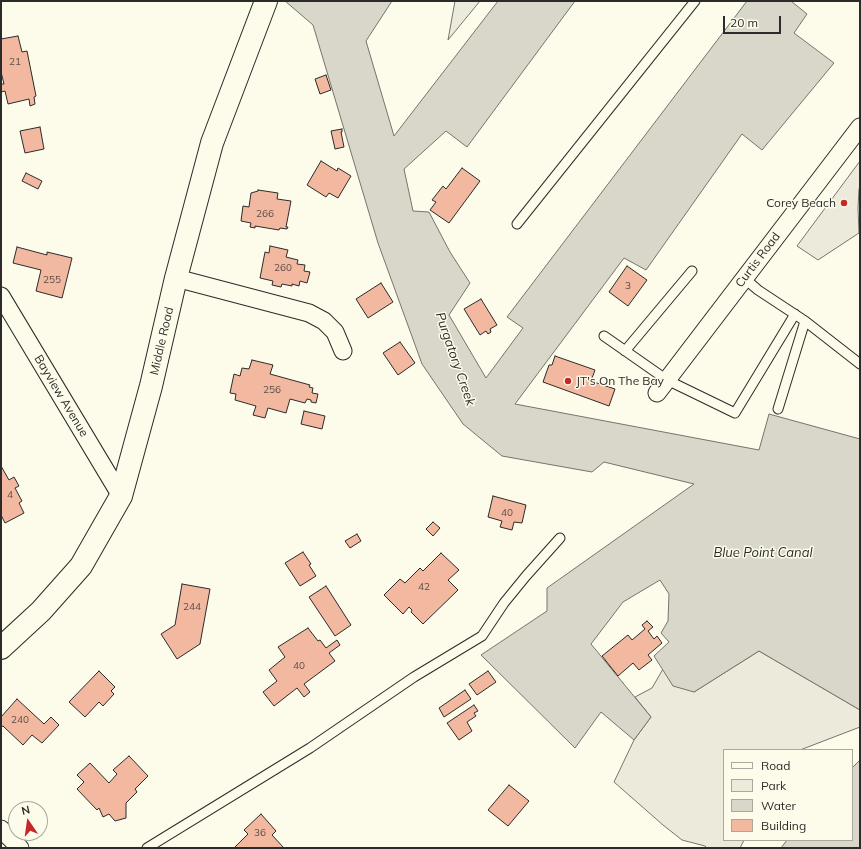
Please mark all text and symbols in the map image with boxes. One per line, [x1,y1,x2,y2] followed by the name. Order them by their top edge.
[725,8,783,34] scale bar
[730,15,758,30] text: 20 m
[9,56,21,68] house number: 21
[766,196,836,210] place label: Corey Beach
[839,198,849,208] marker: Corey Beach
[256,208,274,220] house number: 266
[733,230,783,290] street label: Curtis Road
[274,262,292,274] house number: 260
[43,274,61,286] house number: 255
[625,280,631,292] house number: 3
[147,306,177,376] street label: Middle Road
[432,310,478,408] water label: Purgatory Creek
[31,352,91,440] street label: Bayview Avenue
[576,374,664,388] place label: JT's On The Bay
[563,376,573,386] marker: JT's On The Bay
[263,384,281,396] house number: 256
[7,489,13,501] house number: 4
[501,507,513,519] house number: 40
[713,545,813,561] water label: Blue Point Canal
[418,581,430,593] house number: 42
[183,601,201,613] house number: 244
[293,660,305,672] house number: 40
[11,714,29,726] house number: 240
[723,749,853,841] legend
[761,758,790,773] text: Road
[761,778,786,793] text: Park
[761,798,796,813] text: Water
[8,801,48,841] north arrow
[20,803,31,818] text: N
[761,818,806,833] text: Building
[254,827,266,839] house number: 36

